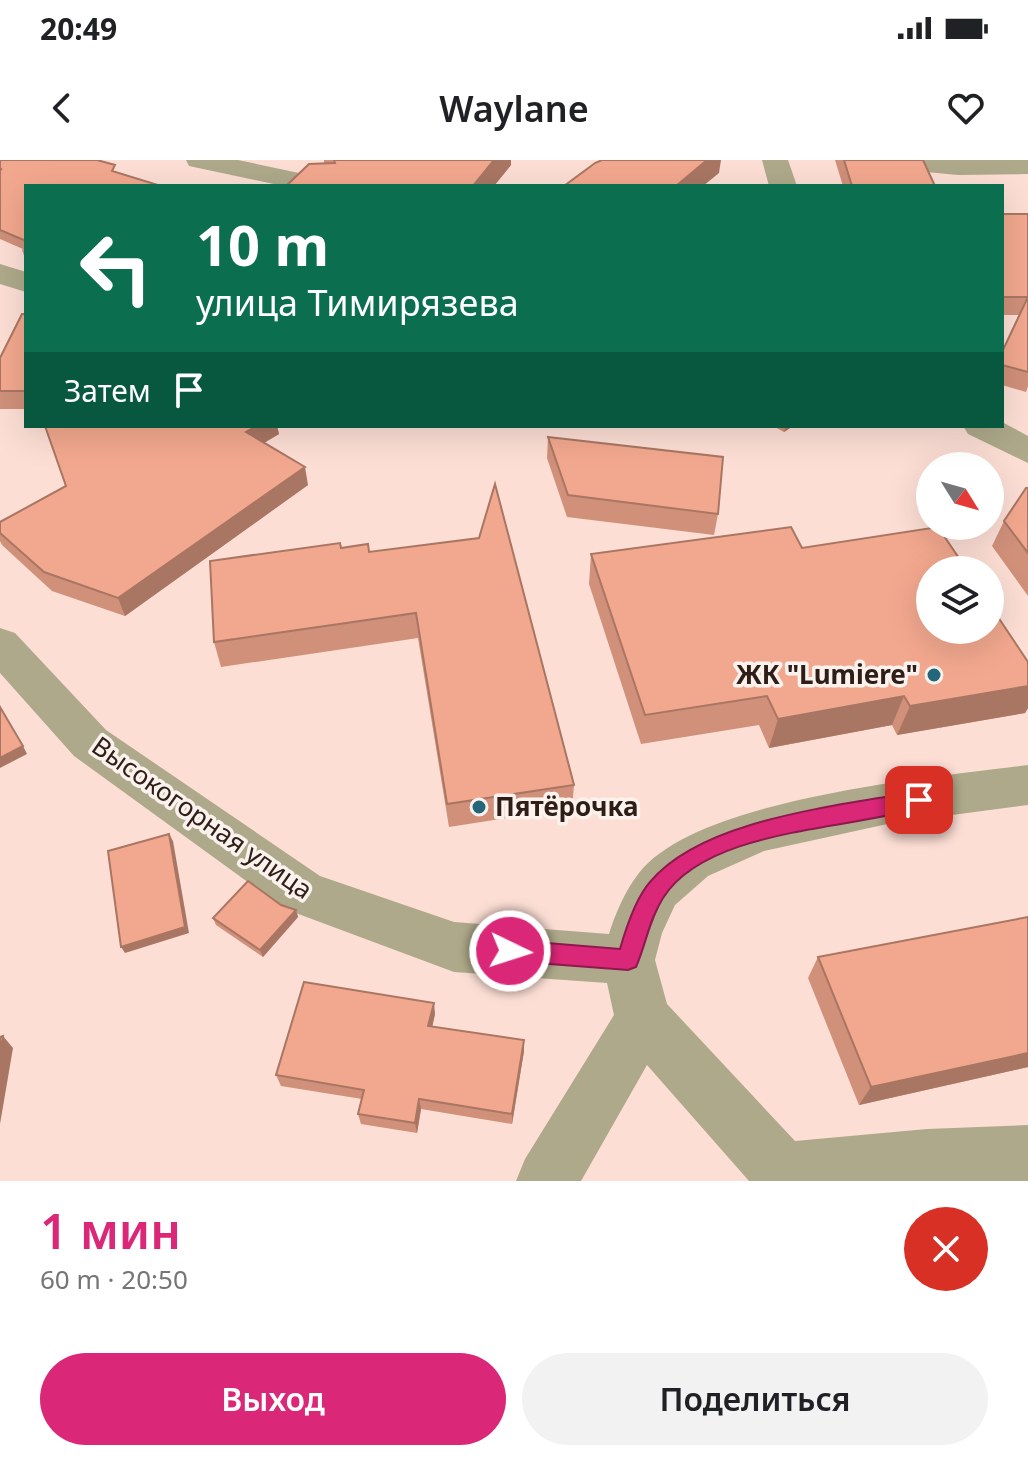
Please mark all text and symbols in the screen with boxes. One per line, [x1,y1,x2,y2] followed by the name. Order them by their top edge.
[40,8,117,49] text: 20:49
[439,84,589,133] text: Waylane
[40,86,84,130] icon: back
[944,86,988,130] icon: heart
[196,206,329,282] text: 10 m
[64,216,168,320] icon: left
[196,278,519,327] text: улица Тимирязева
[167,368,211,412] icon: arrive
[64,370,151,411] text: Затем
[916,452,1004,540] north arrow
[916,452,1004,644] map controls
[916,556,1004,644] button: layers
[736,656,918,692] place label: ЖК "Lumiere"
[925,666,943,684] marker: ЖК "Lumiere"
[85,727,320,907] street label: Высокогорная улица
[885,766,953,834] pin
[897,778,941,822] icon: arrive
[495,788,639,824] place label: Пятёрочка
[470,798,488,816] marker: Пятёрочка
[468,909,552,993] position arrow
[40,1198,181,1263] text: 1 мин
[904,1207,988,1291] button: close
[40,1261,188,1297] text: 60 m · 20:50
[40,1353,506,1445] button: Выход
[522,1353,988,1445] button: Поделиться

